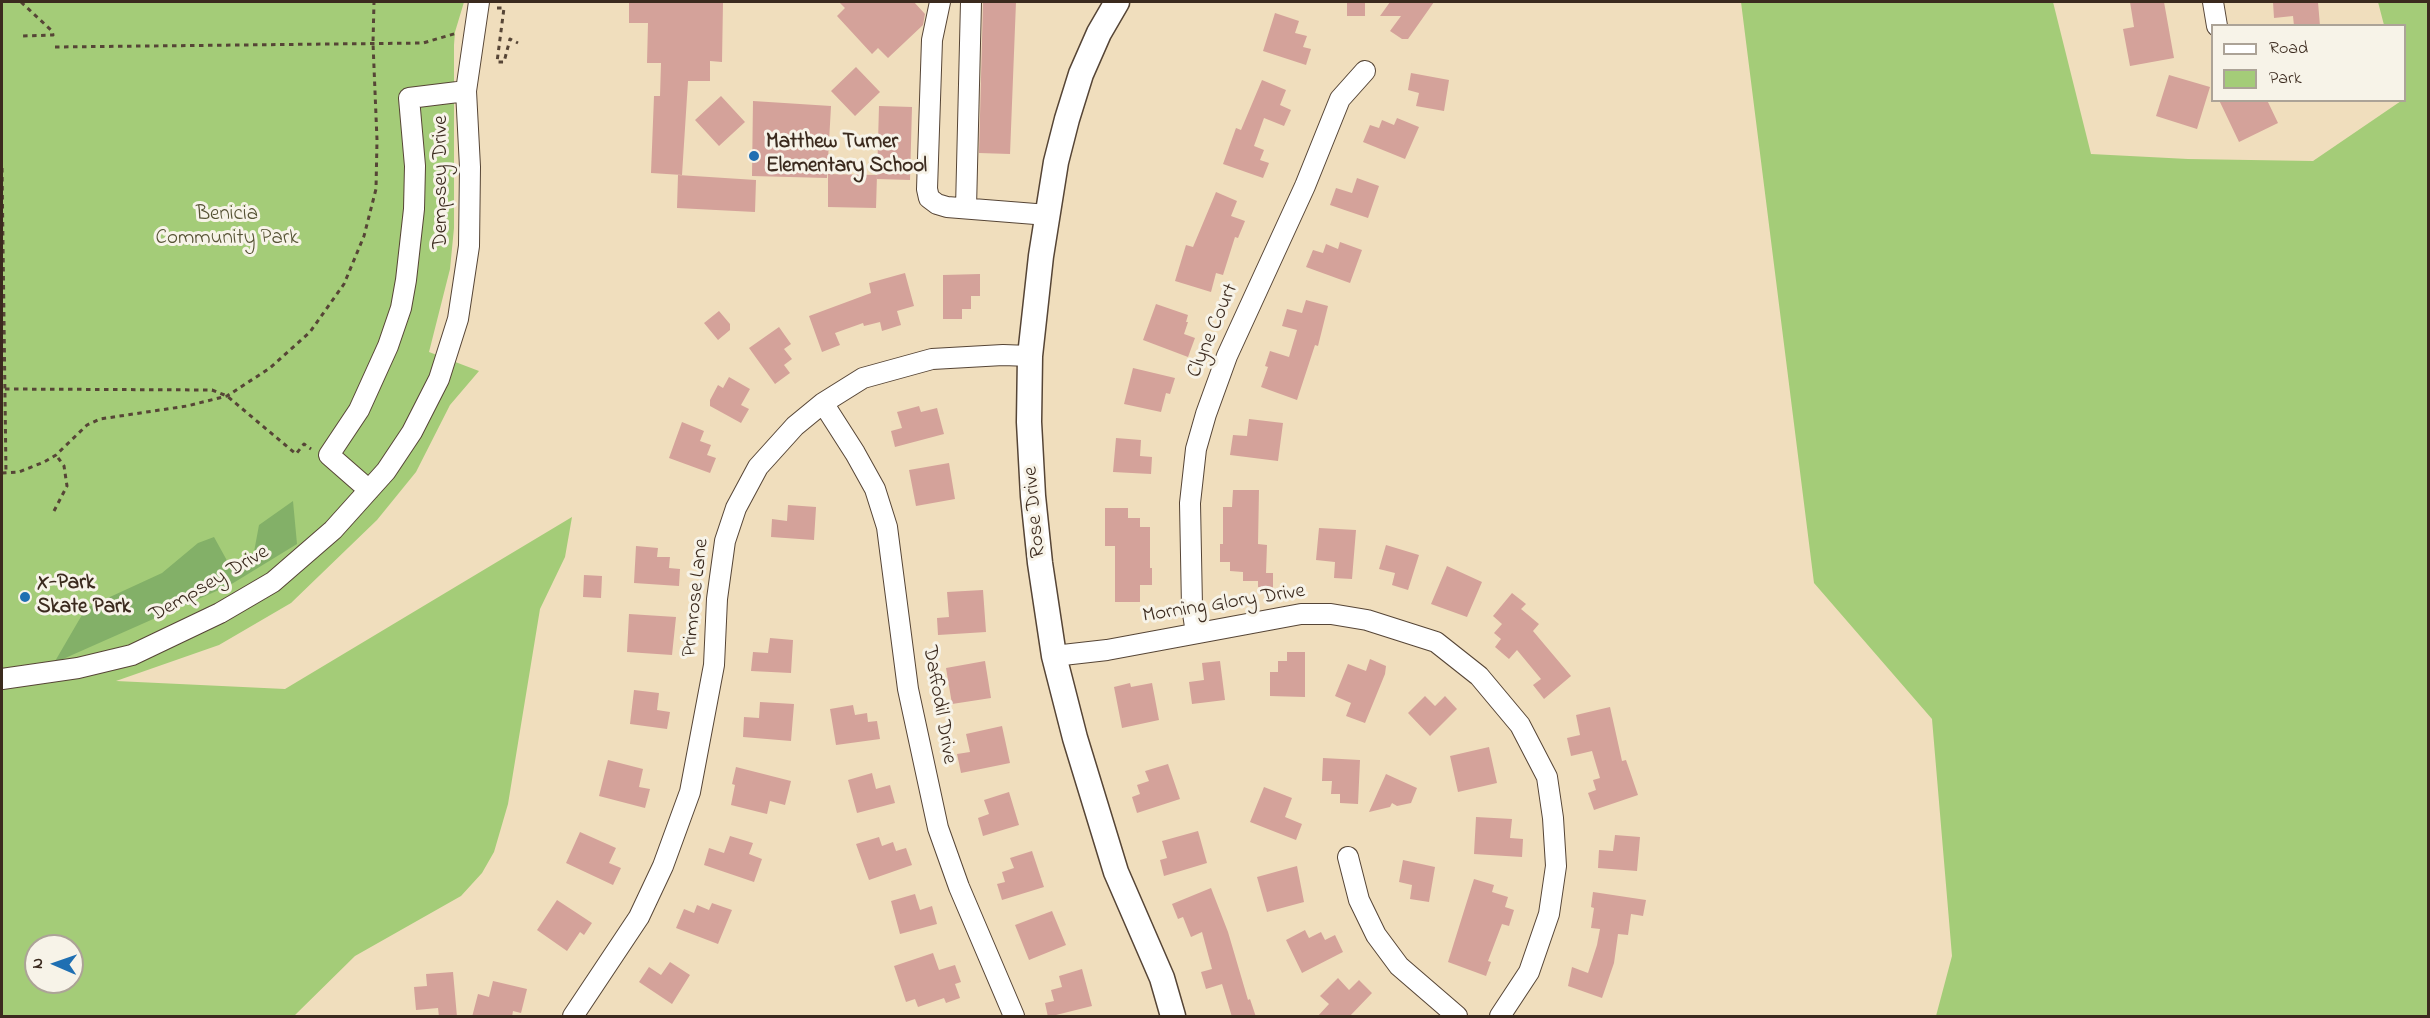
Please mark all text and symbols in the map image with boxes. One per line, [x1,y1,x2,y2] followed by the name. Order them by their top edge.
[2211,24,2406,102] legend
[2269,36,2308,62] text: Road
[2269,66,2302,92] text: Park
[430,115,456,249] street label: Dempsey Drive
[766,131,927,181] place label: Matthew Turner Elementary School
[747,149,761,163] marker: Matthew Turner Elementary School
[155,203,299,253] park label: Benicia Community Park
[1183,280,1245,382] street label: Clyne Court
[1019,465,1053,559] street label: Rose Drive
[678,537,716,659] street label: Primrose Lane
[146,541,274,629] street label: Dempsey Drive
[37,572,131,622] place label: X-Park Skate Park
[1141,580,1307,630] street label: Morning Glory Drive
[18,590,32,604] marker: X-Park Skate Park
[915,644,961,766] street label: Daffodil Drive
[24,934,84,994] north arrow
[26,958,50,969] text: N

